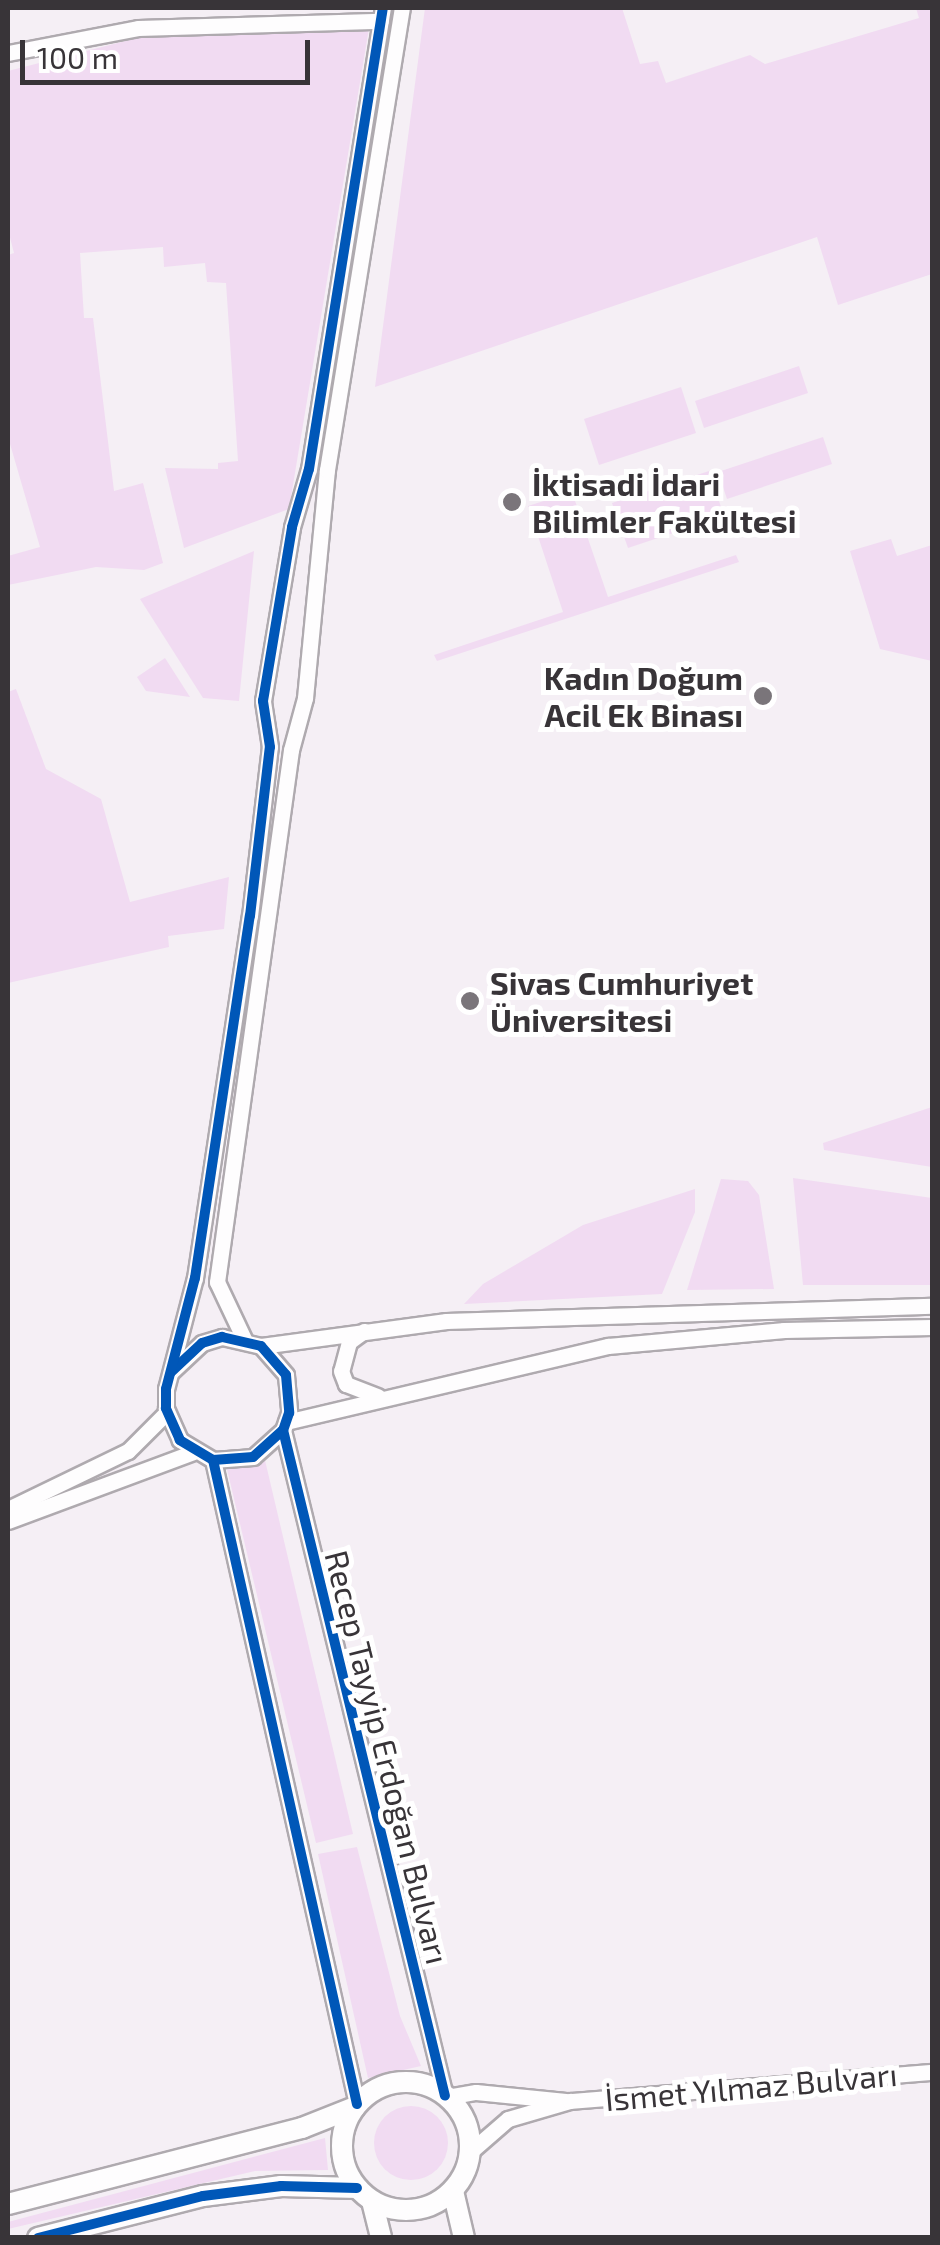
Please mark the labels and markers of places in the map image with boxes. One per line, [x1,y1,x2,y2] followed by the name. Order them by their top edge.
[532,465,797,540] place label: İktisadi İdari Bilimler Fakültesi
[501,491,523,513] marker: İktisadi İdari Bilimler Fakültesi
[544,659,743,734] place label: Kadın Doğum Acil Ek Binası
[752,685,774,707] marker: Kadın Doğum Acil Ek Binası
[490,964,753,1039] place label: Sivas Cumhuriyet Üniversitesi
[459,990,481,1012] marker: Sivas Cumhuriyet Üniversitesi

